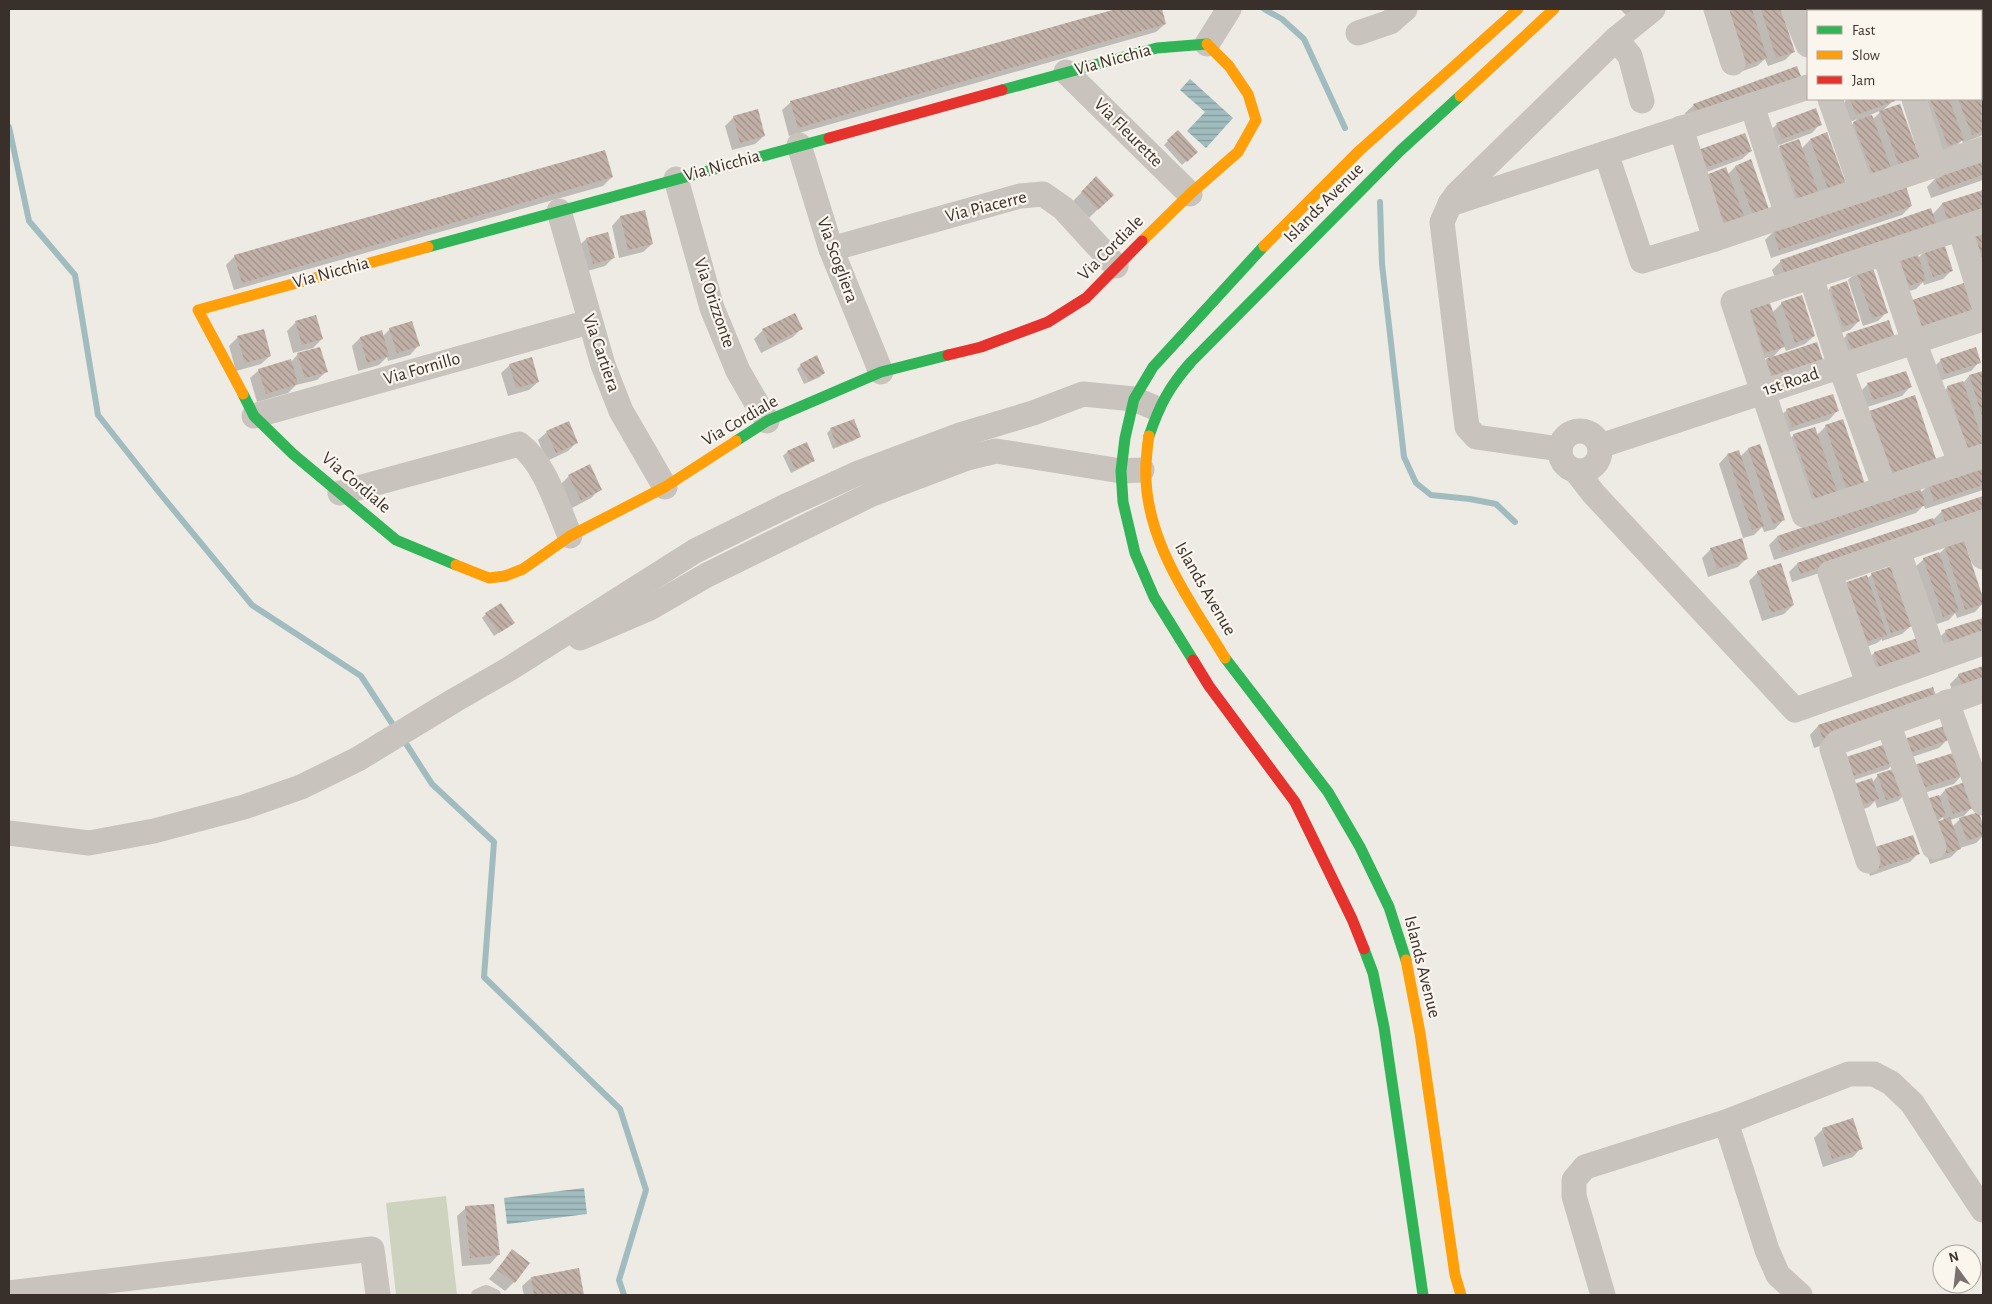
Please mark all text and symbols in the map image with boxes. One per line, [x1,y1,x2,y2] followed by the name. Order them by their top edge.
[1807,10,1982,100] legend
[1852,23,1876,38] text: Fast
[1073,41,1153,79] street label: Via Nicchia
[1852,48,1880,63] text: Slow
[1852,73,1875,88] text: Jam
[1090,95,1166,171] street label: Via Fleurette
[682,147,762,185] street label: Via Nicchia
[1281,160,1367,246] street label: Islands Avenue
[944,188,1028,226] street label: Via Piacerre
[1075,212,1147,284] street label: Via Cordiale
[813,215,861,305] street label: Via Scogliera
[291,254,371,292] street label: Via Nicchia
[690,256,738,350] street label: Via Orizzonte
[579,312,623,394] street label: Via Cartiera
[382,349,463,389] street label: Via Fornillo
[1761,365,1821,399] street label: 1st Road
[699,392,781,450] street label: Via Cordiale
[318,449,394,517] street label: Via Cordiale
[1171,539,1239,639] street label: Islands Avenue
[1401,914,1443,1020] street label: Islands Avenue
[1932,1244,1982,1294] north arrow
[1947,1249,1960,1265] text: N

